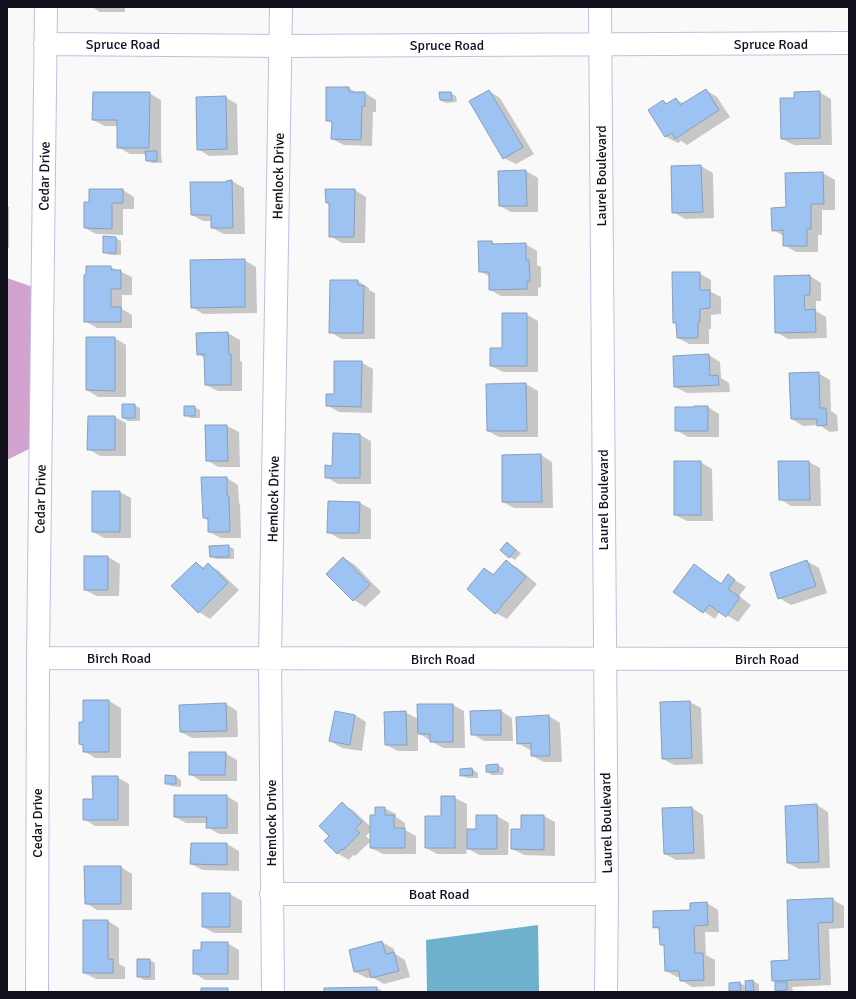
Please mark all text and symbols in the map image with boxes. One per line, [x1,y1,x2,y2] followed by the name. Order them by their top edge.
[86,36,160,53] street label: Spruce Road
[734,36,808,53] street label: Spruce Road
[410,37,484,54] street label: Spruce Road
[593,125,610,227] street label: Laurel Boulevard
[269,132,288,220] street label: Hemlock Drive
[35,141,54,211] street label: Cedar Drive
[595,449,612,551] street label: Laurel Boulevard
[264,455,283,543] street label: Hemlock Drive
[31,464,50,534] street label: Cedar Drive
[87,650,151,667] street label: Birch Road
[411,651,475,668] street label: Birch Road
[735,651,799,668] street label: Birch Road
[597,772,616,874] street label: Laurel Boulevard
[263,780,280,866] street label: Hemlock Drive
[29,788,46,858] street label: Cedar Drive
[409,886,469,903] street label: Boat Road

